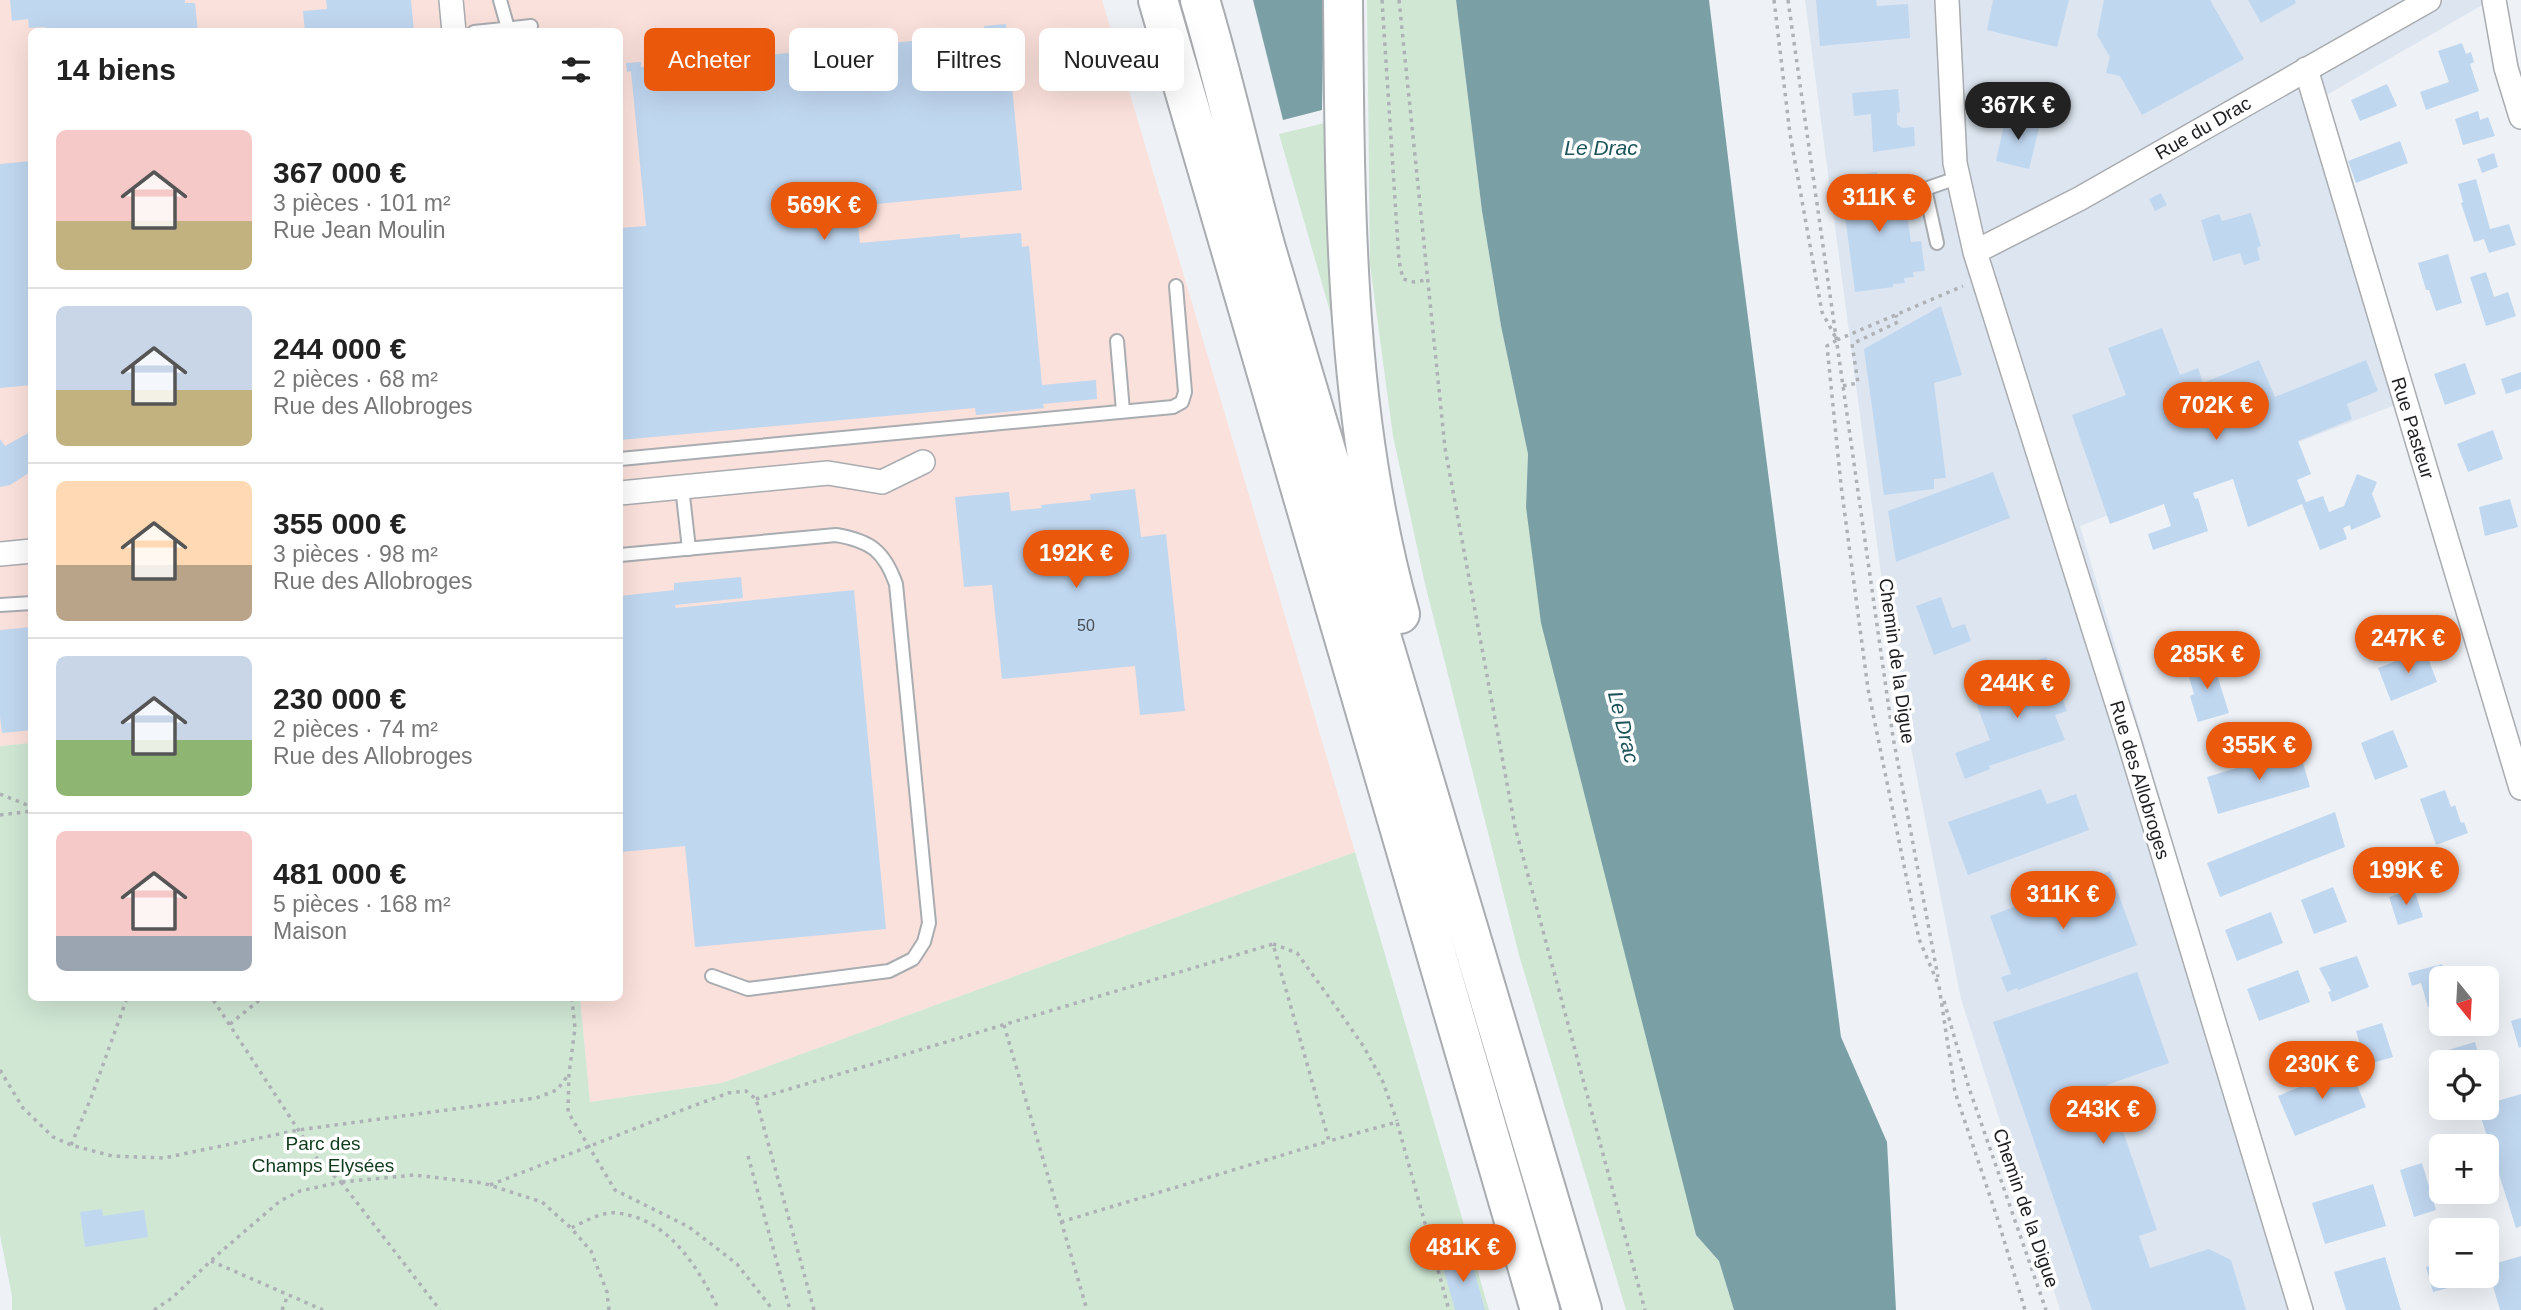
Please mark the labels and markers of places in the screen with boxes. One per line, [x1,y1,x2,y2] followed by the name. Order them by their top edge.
[1961,82,2075,142] pin: 367K €
[1822,174,1936,234] pin: 311K €
[767,182,881,242] pin: 569K €
[2159,382,2273,442] pin: 702K €
[1019,530,1133,590] pin: 192K €
[2351,616,2465,675] pin: 247K €
[2150,632,2264,691] pin: 285K €
[1960,660,2074,720] pin: 244K €
[2202,722,2316,782] pin: 355K €
[2349,848,2463,907] pin: 199K €
[2006,872,2120,931] pin: 311K €
[2265,1042,2379,1101] pin: 230K €
[2046,1086,2160,1146] pin: 243K €
[1406,1224,1520,1284] pin: 481K €

